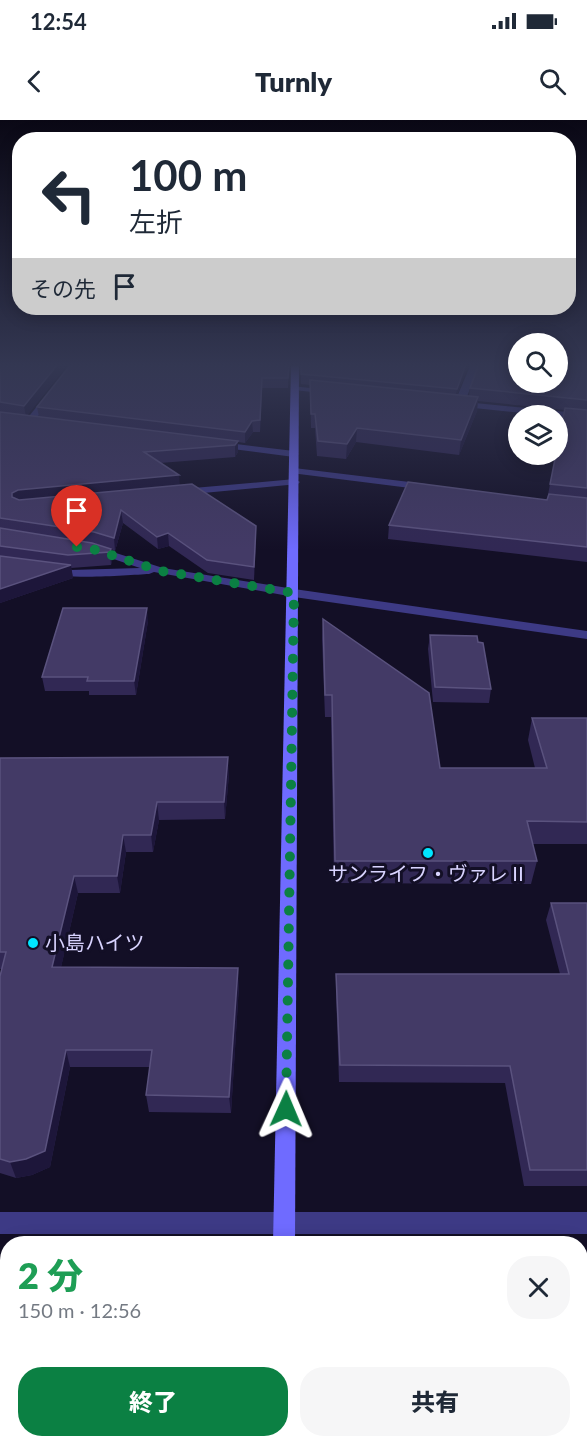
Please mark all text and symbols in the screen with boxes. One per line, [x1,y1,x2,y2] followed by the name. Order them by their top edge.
[30,8,87,35] text: 12:54
[18,65,51,98] icon: back
[255,65,332,98] text: Turnly
[536,65,569,98] icon: search
[129,150,247,200] text: 100 m
[30,156,108,234] icon: left
[129,205,183,238] text: 左折
[108,270,141,303] icon: arrive
[30,275,96,302] text: その先
[508,333,568,465] map controls
[508,333,568,393] button: search
[508,405,568,465] button: layers
[51,485,102,547] pin
[60,494,93,527] icon: arrive
[421,846,435,860] marker: サンライフ・ヴァレⅡ
[328,861,528,885] place label: サンライフ・ヴァレⅡ
[45,930,145,954] place label: 小島ハイツ
[26,936,40,950] marker: 小島ハイツ
[254,1077,318,1141] position arrow
[18,1253,83,1297] text: 2 分
[507,1256,570,1319] button: close
[18,1298,141,1322] text: 150 m · 12:56
[18,1367,288,1436] button: 終了
[300,1367,570,1436] button: 共有

